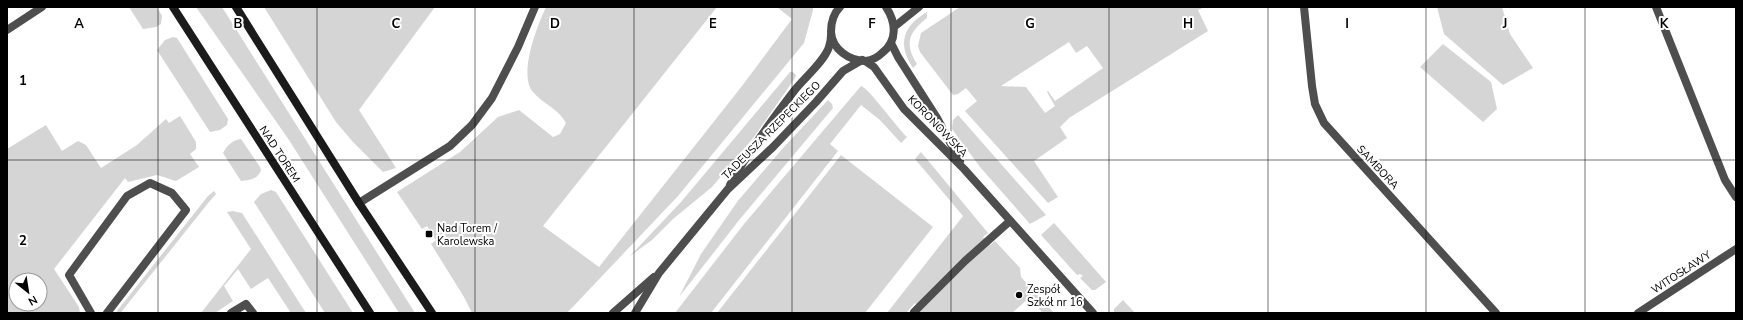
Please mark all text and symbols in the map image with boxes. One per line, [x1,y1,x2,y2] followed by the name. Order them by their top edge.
[74,15,84,33] text: A
[234,15,243,33] text: B
[392,15,401,33] text: C
[550,15,560,33] text: D
[709,15,717,33] text: E
[868,15,876,33] text: F
[1025,15,1035,33] text: G
[1183,15,1193,33] text: H
[1345,15,1349,33] text: I
[1502,15,1507,33] text: J
[1660,15,1669,33] text: K
[19,72,27,90] text: 1
[719,78,824,183] street label: TADEUSZA RZEPECKIEGO
[904,92,971,161] street label: KORONOWSKA
[256,123,304,186] street label: NAD TOREM
[1353,142,1402,193] street label: SAMBORA
[437,221,498,249] place label: Nad Torem / Karolewska
[424,229,434,239] marker: Nad Torem / Karolewska
[19,232,27,250] text: 2
[1649,247,1714,297] street label: WITOSŁAWY
[8,272,48,312] north arrow
[1027,282,1083,310] place label: Zespół Szkół nr 16
[1014,290,1024,300] marker: Zespół Szkół nr 16
[25,292,40,309] text: N

